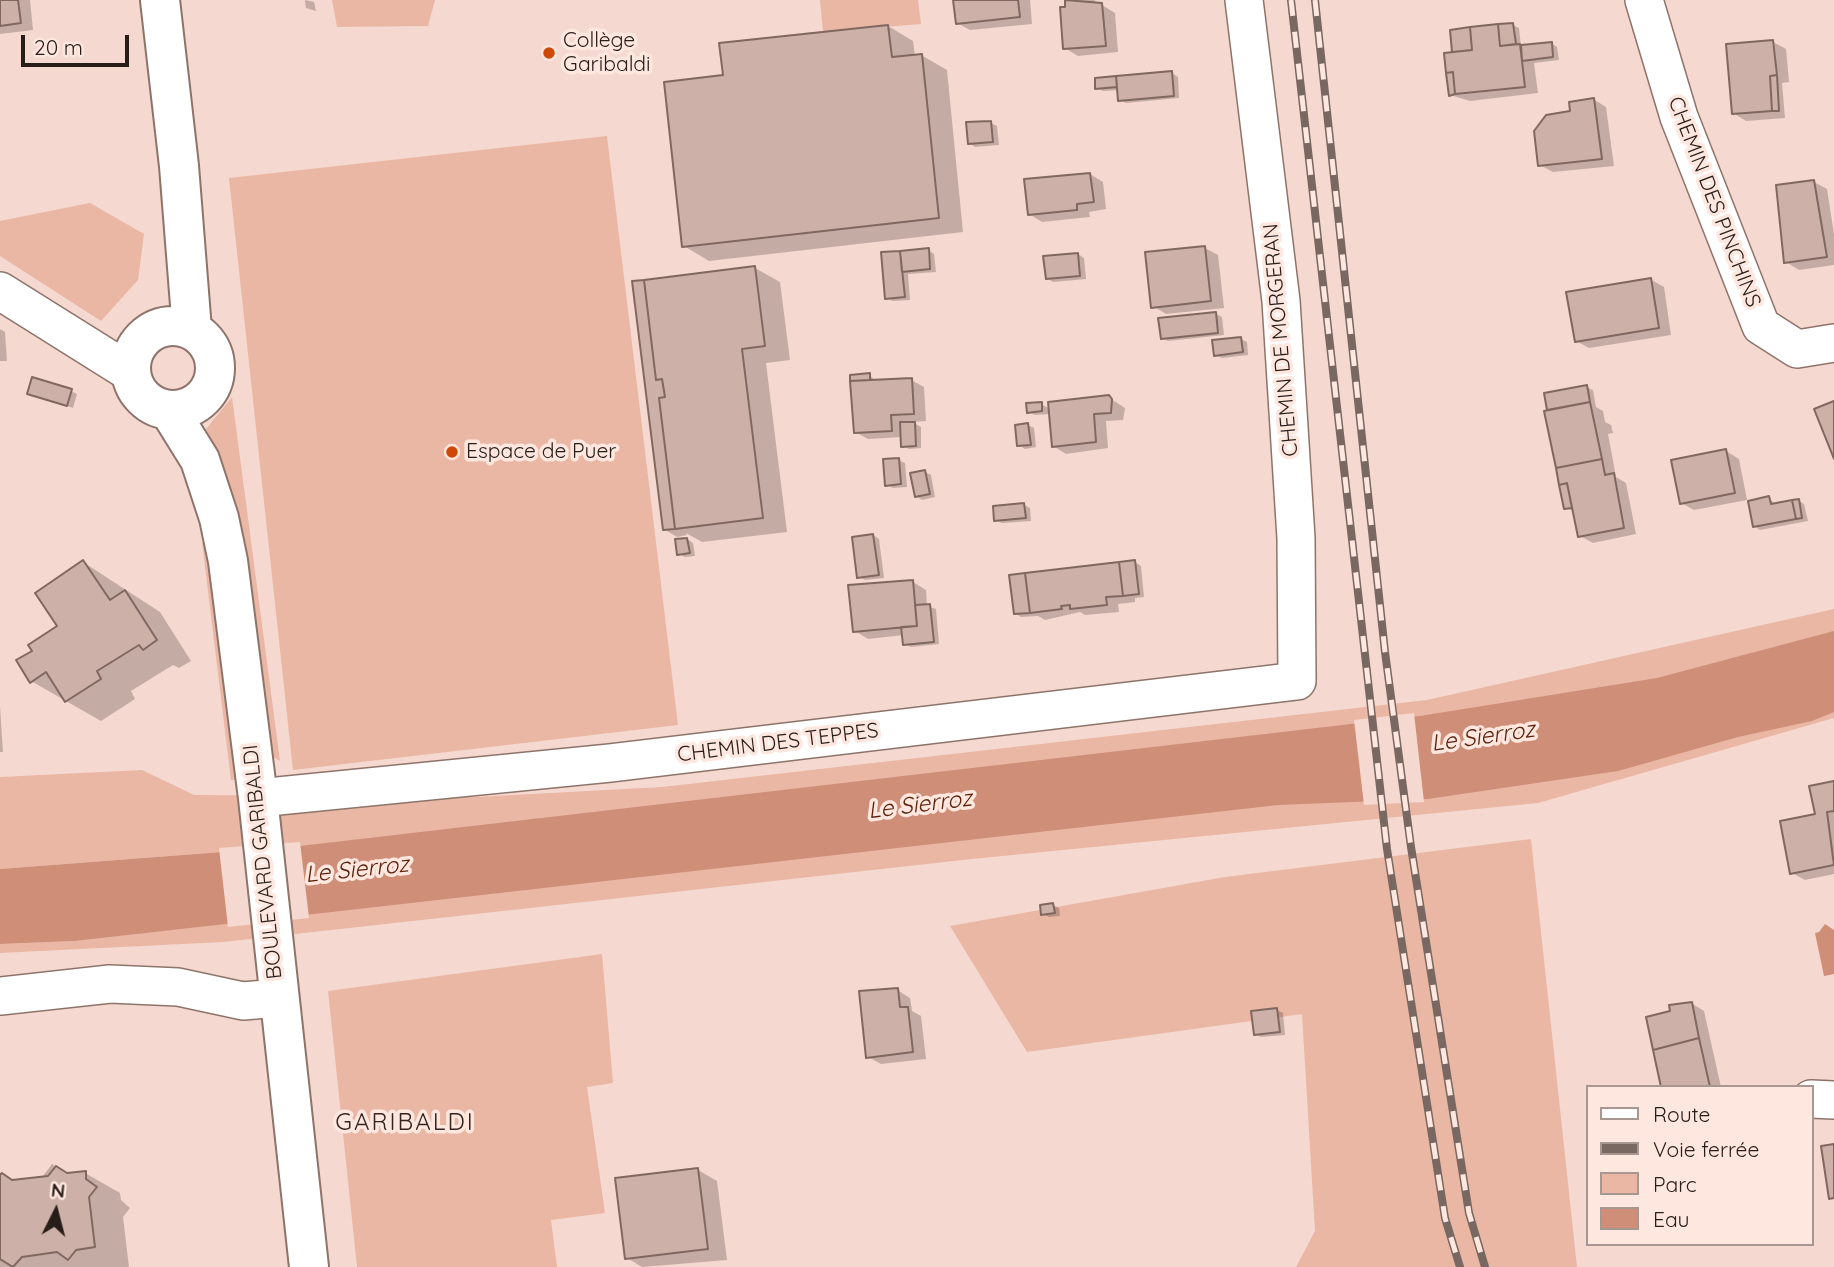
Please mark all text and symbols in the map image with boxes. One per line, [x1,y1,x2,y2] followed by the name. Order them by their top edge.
[24,21,133,65] scale bar
[563,28,650,78] place label: Collège Garibaldi
[34,34,83,60] text: 20 m
[541,45,557,61] marker: Collège Garibaldi
[1662,93,1766,311] street label: CHEMIN DES PINCHINS
[1258,222,1304,458] street label: CHEMIN DE MORGERAN
[466,439,616,465] place label: Espace de Puer
[444,444,460,460] marker: Espace de Puer
[1429,716,1537,758] water label: Le Sierroz
[676,718,880,768] street label: CHEMIN DES TEPPES
[238,743,288,981] street label: BOULEVARD GARIBALDI
[867,785,973,825] water label: Le Sierroz
[304,851,410,889] water label: Le Sierroz
[1586,1085,1813,1246] legend
[1653,1101,1710,1127] text: Route
[336,1109,474,1137] district label: GARIBALDI
[1653,1136,1759,1162] text: Voie ferrée
[1653,1171,1697,1197] text: Parc
[21,1176,91,1246] north arrow
[50,1177,66,1203] text: N
[1653,1206,1689,1232] text: Eau

